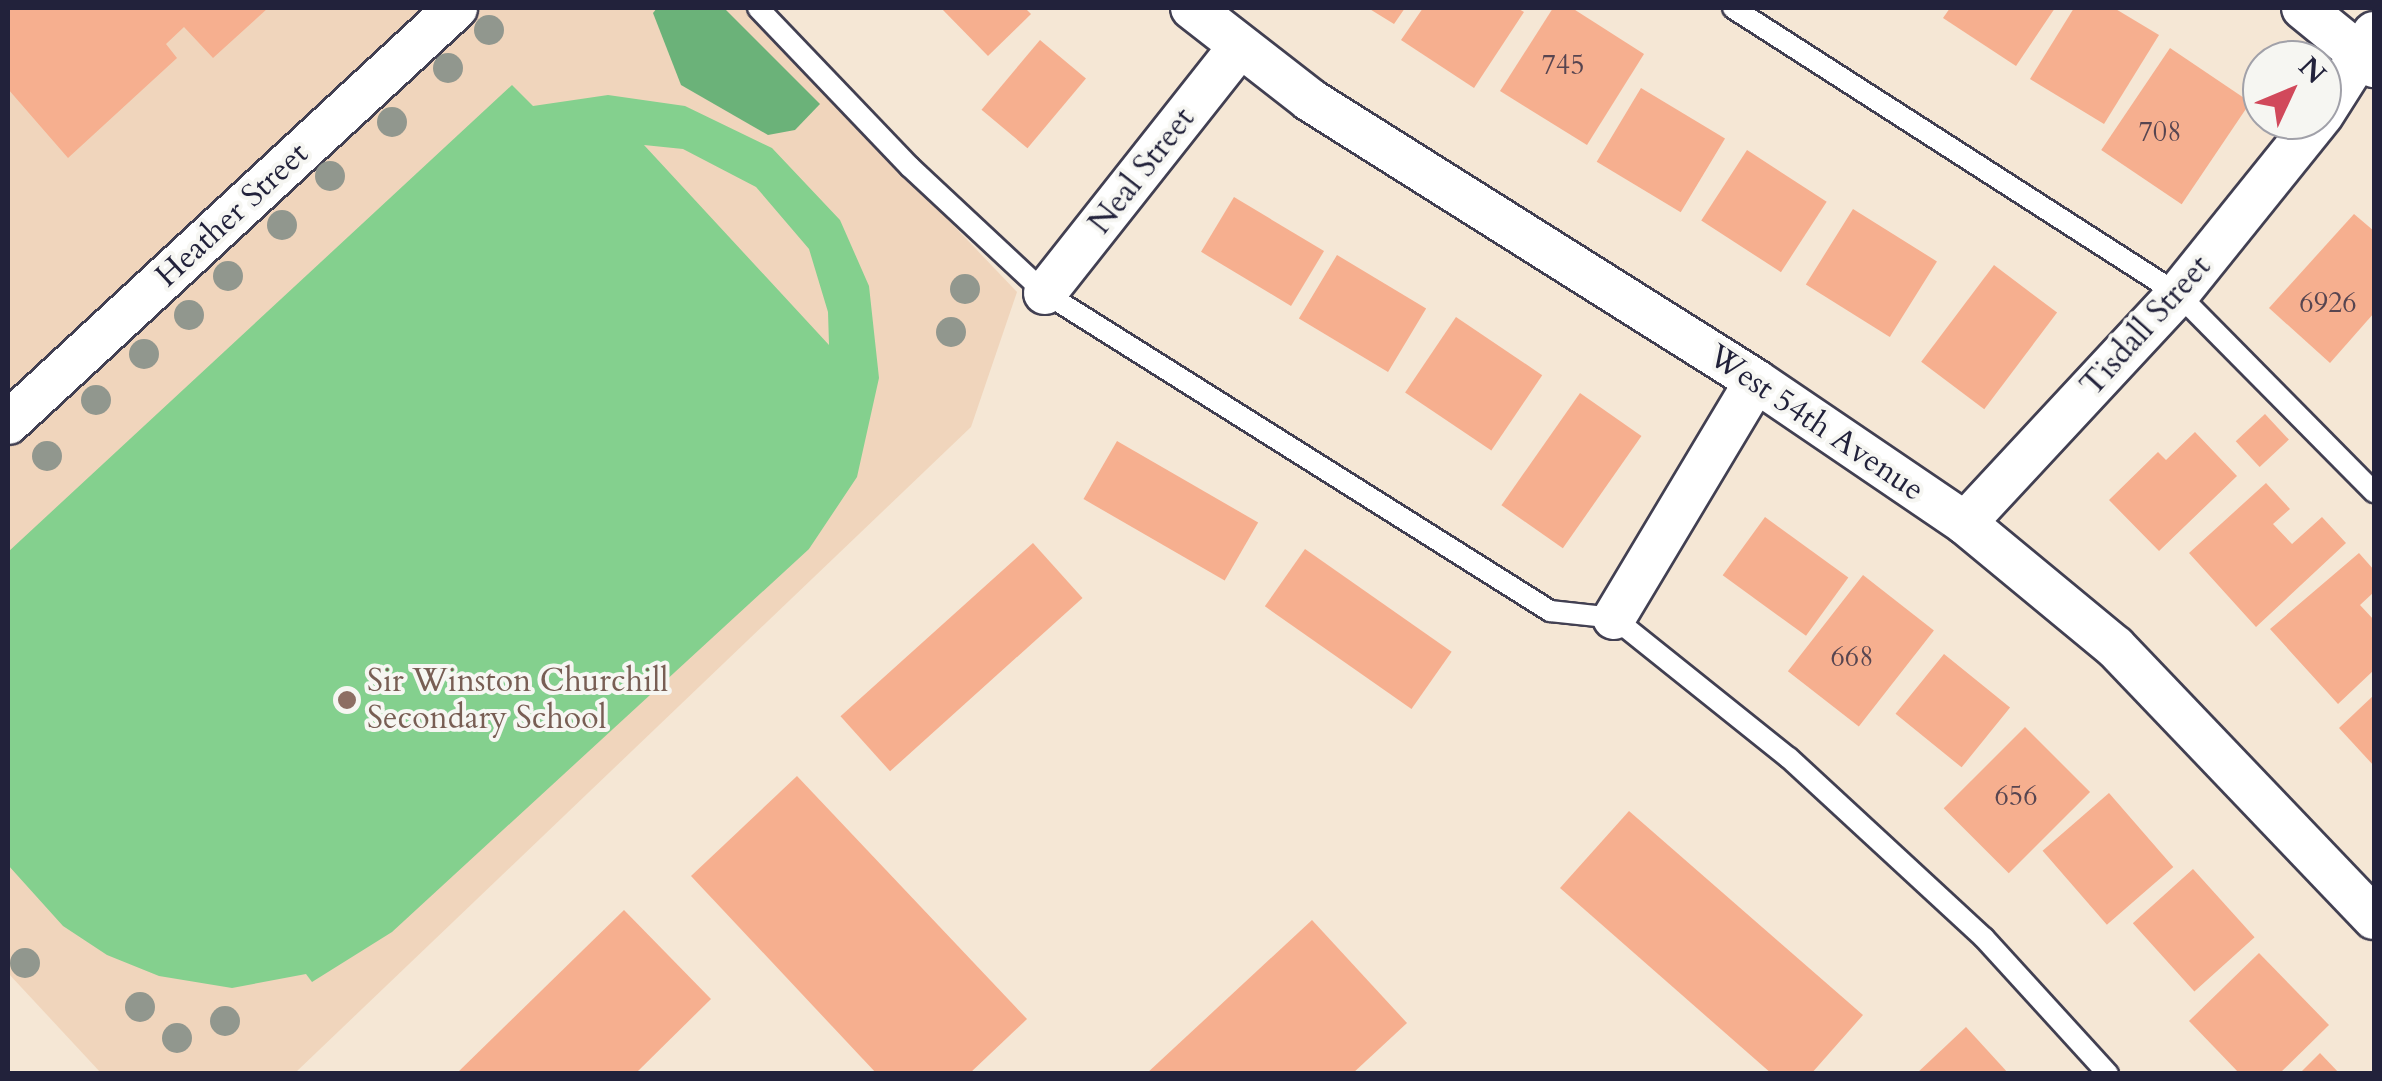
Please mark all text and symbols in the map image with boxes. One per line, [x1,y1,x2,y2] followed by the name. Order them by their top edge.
[2242,40,2342,140] north arrow
[1541,48,1585,82] house number: 745
[2290,49,2334,92] text: N
[1081,100,1203,242] street label: Neal Street
[2138,115,2182,149] house number: 708
[148,135,316,295] street label: Heather Street
[2073,248,2219,404] street label: Tisdall Street
[2299,286,2357,320] house number: 6926
[1701,337,1931,509] street label: West 54th Avenue
[1830,640,1874,674] house number: 668
[367,663,668,738] place label: Sir Winston Churchill Secondary School
[336,689,358,711] marker: Sir Winston Churchill Secondary School
[1994,779,2038,813] house number: 656

